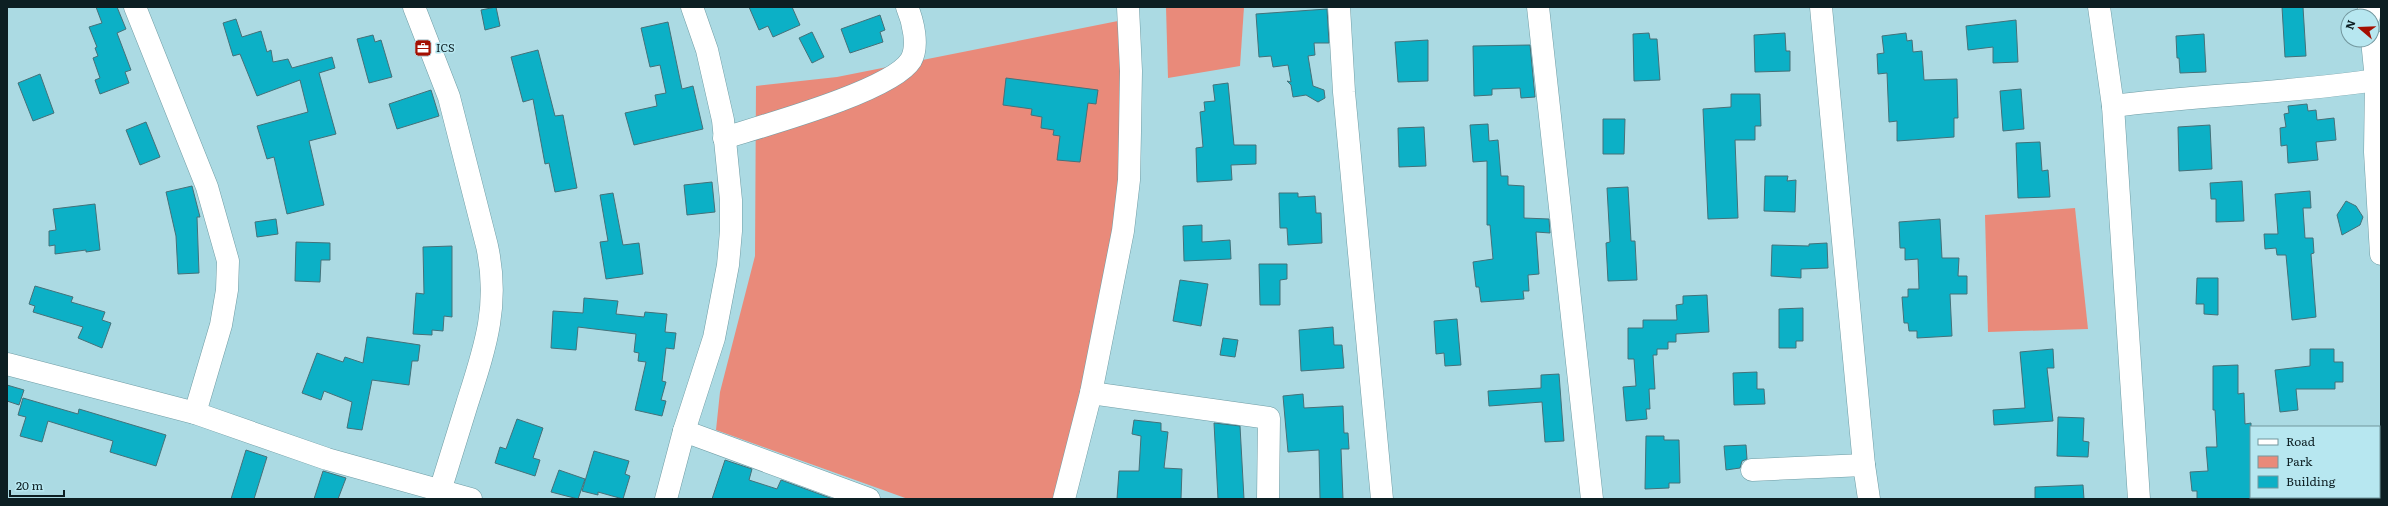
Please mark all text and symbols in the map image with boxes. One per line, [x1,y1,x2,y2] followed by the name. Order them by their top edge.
[2340,8,2380,48] north arrow
[2341,17,2359,31] text: N
[413,38,433,58] office icon: ICS
[436,39,455,55] place label: ICS
[2250,426,2380,498] legend
[2286,432,2316,450] text: Road
[2286,452,2313,470] text: Park
[10,472,64,498] scale bar
[2286,472,2336,490] text: Building
[16,476,43,494] text: 20 m

